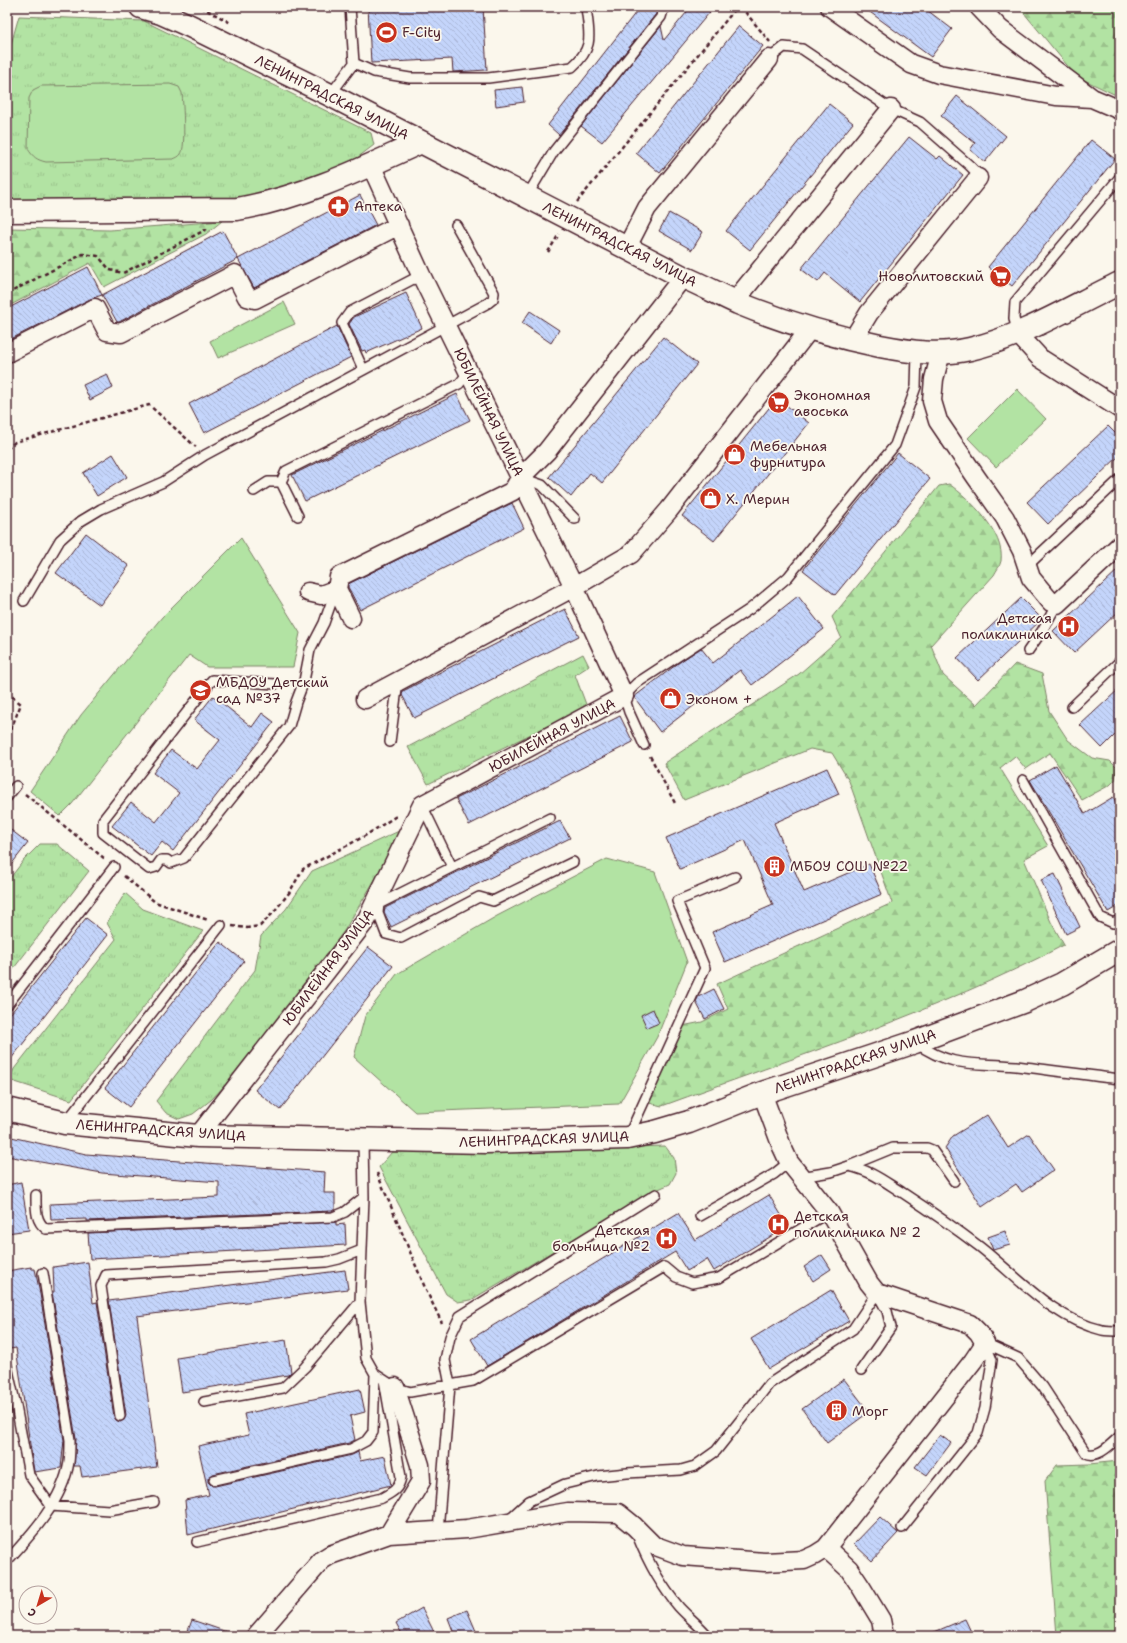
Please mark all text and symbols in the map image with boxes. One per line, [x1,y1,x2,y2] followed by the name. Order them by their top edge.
[374,19,400,45] sports icon: F-City
[402,23,441,41] place label: F-City
[252,50,412,144] street label: ЛЕНИНГРАДСКАЯ УЛИЦА
[326,193,352,219] pharmacy icon: Аптека
[354,197,403,215] place label: Аптека
[540,197,700,291] street label: ЛЕНИНГРАДСКАЯ УЛИЦА
[987,263,1013,289] supermarket icon: Новолитовский
[878,267,984,285] place label: Новолитовский
[450,345,528,479] street label: ЮБИЛЕЙНАЯ УЛИЦА
[794,386,871,420] place label: Экономная авоська
[766,390,792,416] supermarket icon: Экономная авоська
[750,437,827,471] place label: Мебельная фурнитура
[722,441,748,467] shop icon: Мебельная фурнитура
[697,486,723,512] shop icon: Х. Мерин
[726,490,790,508] place label: Х. Мерин
[961,609,1052,643] place label: Детская поликлиника
[1055,613,1081,639] hospital icon: Детская поликлиника
[216,673,329,707] place label: МБДОУ Детский сад №37
[188,677,214,703] school or university icon: МБДОУ Детский сад №37
[657,686,683,712] shop icon: Эконом +
[686,690,753,708] place label: Эконом +
[486,694,618,776] street label: ЮБИЛЕЙНАЯ УЛИЦА
[761,853,787,879] building icon: МБОУ СОШ №22
[790,857,908,875] place label: МБОУ СОШ №22
[278,905,378,1029] street label: ЮБИЛЕЙНАЯ УЛИЦА
[771,1025,939,1097] street label: ЛЕНИНГРАДСКАЯ УЛИЦА
[75,1115,247,1145] street label: ЛЕНИНГРАДСКАЯ УЛИЦА
[459,1127,629,1151] street label: ЛЕНИНГРАДСКАЯ УЛИЦА
[794,1207,921,1241] place label: Детская поликлиника № 2
[766,1211,792,1237] hospital icon: Детская поликлиника № 2
[552,1221,650,1255] place label: Детская больница №2
[653,1225,679,1251] hospital icon: Детская больница №2
[823,1398,849,1424] building icon: Морг
[852,1402,889,1420] place label: Морг
[18,1585,58,1625] north arrow
[25,1604,39,1620] text: С

